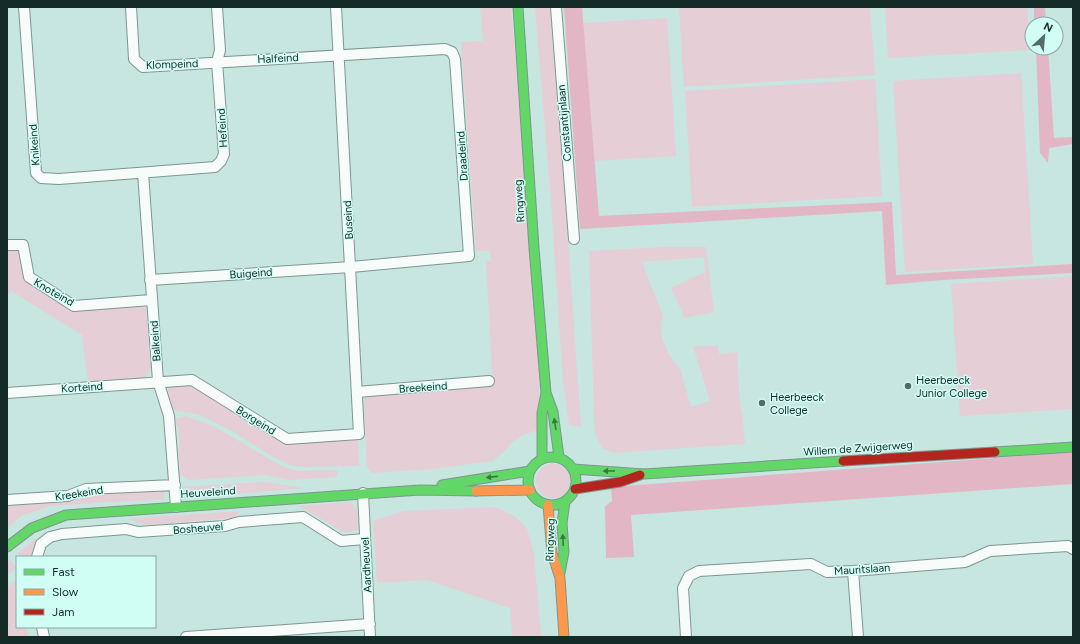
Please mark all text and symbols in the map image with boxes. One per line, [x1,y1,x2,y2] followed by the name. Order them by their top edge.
[1024,16,1064,56] north arrow
[1041,20,1055,35] text: N
[257,51,299,66] street label: Halfeind
[146,57,198,72] street label: Klompeind
[555,84,574,162] street label: Constantijnlaan
[215,108,230,148] street label: Hefeind
[27,124,42,166] street label: Knikeind
[454,131,471,181] street label: Draadeind
[512,179,527,223] street label: Ringweg
[341,200,356,240] street label: Buseind
[229,266,273,281] street label: Buigeind
[31,276,76,309] street label: Knoteind
[148,320,163,362] street label: Balkeind
[916,374,987,400] place label: Heerbeeck Junior College
[398,379,448,396] street label: Breekeind
[61,380,103,395] street label: Korteind
[903,381,913,391] marker: Heerbeeck Junior College
[770,391,824,417] place label: Heerbeeck College
[757,398,767,408] marker: Heerbeeck College
[233,403,278,438] street label: Borgeind
[552,418,558,431] one-way arrow
[803,438,913,459] street label: Willem de Zwijgerweg
[602,468,615,474] one-way arrow
[485,474,498,481] one-way arrow
[54,483,104,504] street label: Kreekeind
[180,484,236,501] street label: Heuveleind
[543,518,558,562] street label: Ringweg
[172,520,224,537] street label: Bosheuvel
[560,533,566,546] one-way arrow
[359,537,374,593] street label: Aardheuvel
[16,556,156,628] legend
[833,561,891,578] street label: Mauritslaan
[52,565,75,579] text: Fast
[52,585,79,599] text: Slow
[52,605,75,619] text: Jam

